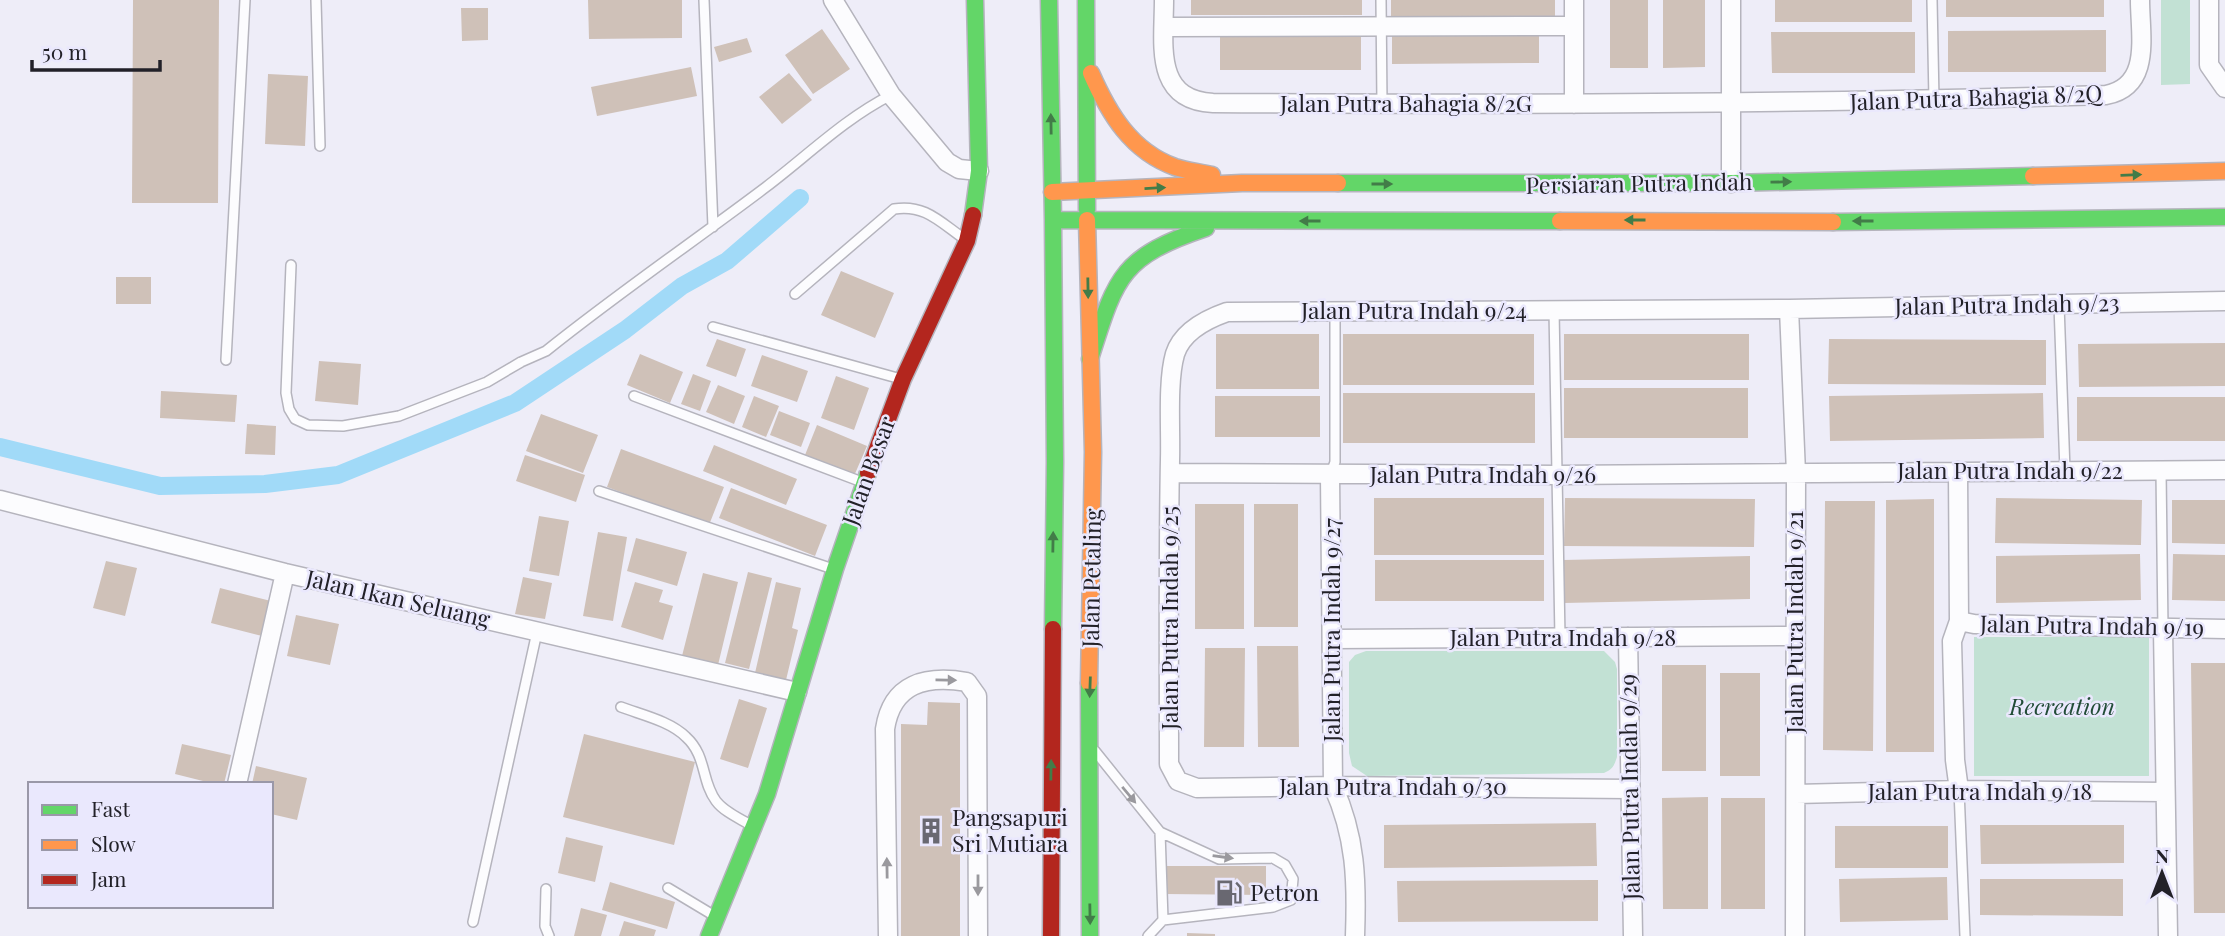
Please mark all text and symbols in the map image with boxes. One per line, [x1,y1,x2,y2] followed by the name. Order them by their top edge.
[32,28,159,72] scale bar
[42,37,88,65] text: 50 m
[1848,77,2104,116] street label: Jalan Putra Bahagia 8/2Q
[1279,87,1532,118] street label: Jalan Putra Bahagia 8/2G
[1045,112,1057,134] one-way arrow
[1525,165,1753,200] street label: Persiaran Putra Indah
[2121,169,2143,180] one-way arrow
[1771,176,1793,188] one-way arrow
[1372,178,1394,190] one-way arrow
[1144,182,1166,193] one-way arrow
[1624,214,1646,226] one-way arrow
[1299,215,1321,227] one-way arrow
[1852,215,1874,227] one-way arrow
[1082,277,1094,299] one-way arrow
[1893,286,2120,321] street label: Jalan Putra Indah 9/23
[1300,294,1527,325] street label: Jalan Putra Indah 9/24
[833,412,902,530] street label: Jalan Besar
[1896,454,2123,485] street label: Jalan Putra Indah 9/22
[1369,458,1596,489] street label: Jalan Putra Indah 9/26
[1153,506,1184,731] street label: Jalan Putra Indah 9/25
[1074,508,1107,649] street label: Jalan Petaling
[1778,510,1809,735] street label: Jalan Putra Indah 9/21
[1315,517,1346,743] street label: Jalan Putra Indah 9/27
[1048,531,1059,553] one-way arrow
[302,561,493,634] street label: Jalan Ikan Seluang
[1979,607,2204,642] street label: Jalan Putra Indah 9/19
[1449,621,1676,652] street label: Jalan Putra Indah 9/28
[1611,674,1646,901] street label: Jalan Putra Indah 9/29
[935,675,957,686] one-way arrow
[1085,676,1096,698] one-way arrow
[2008,690,2115,721] park label: Recreation
[1045,759,1056,781] one-way arrow
[1278,770,1507,801] street label: Jalan Putra Indah 9/30
[1867,775,2092,806] street label: Jalan Putra Indah 9/18
[28,782,273,908] legend
[1122,786,1137,804] one-way arrow
[91,794,130,822] text: Fast
[952,801,1069,858] place label: Pangsapuri Sri Mutiara
[916,816,946,846] building icon: Pangsapuri Sri Mutiara
[91,829,136,857] text: Slow
[2127,838,2197,908] north arrow
[2155,842,2169,868] text: N
[1212,852,1234,863] one-way arrow
[882,857,893,879] one-way arrow
[90,864,127,892] text: Jam
[972,875,984,897] one-way arrow
[1250,876,1319,907] place label: Petron
[1214,878,1244,908] fuel station icon: Petron
[1084,904,1096,926] one-way arrow

